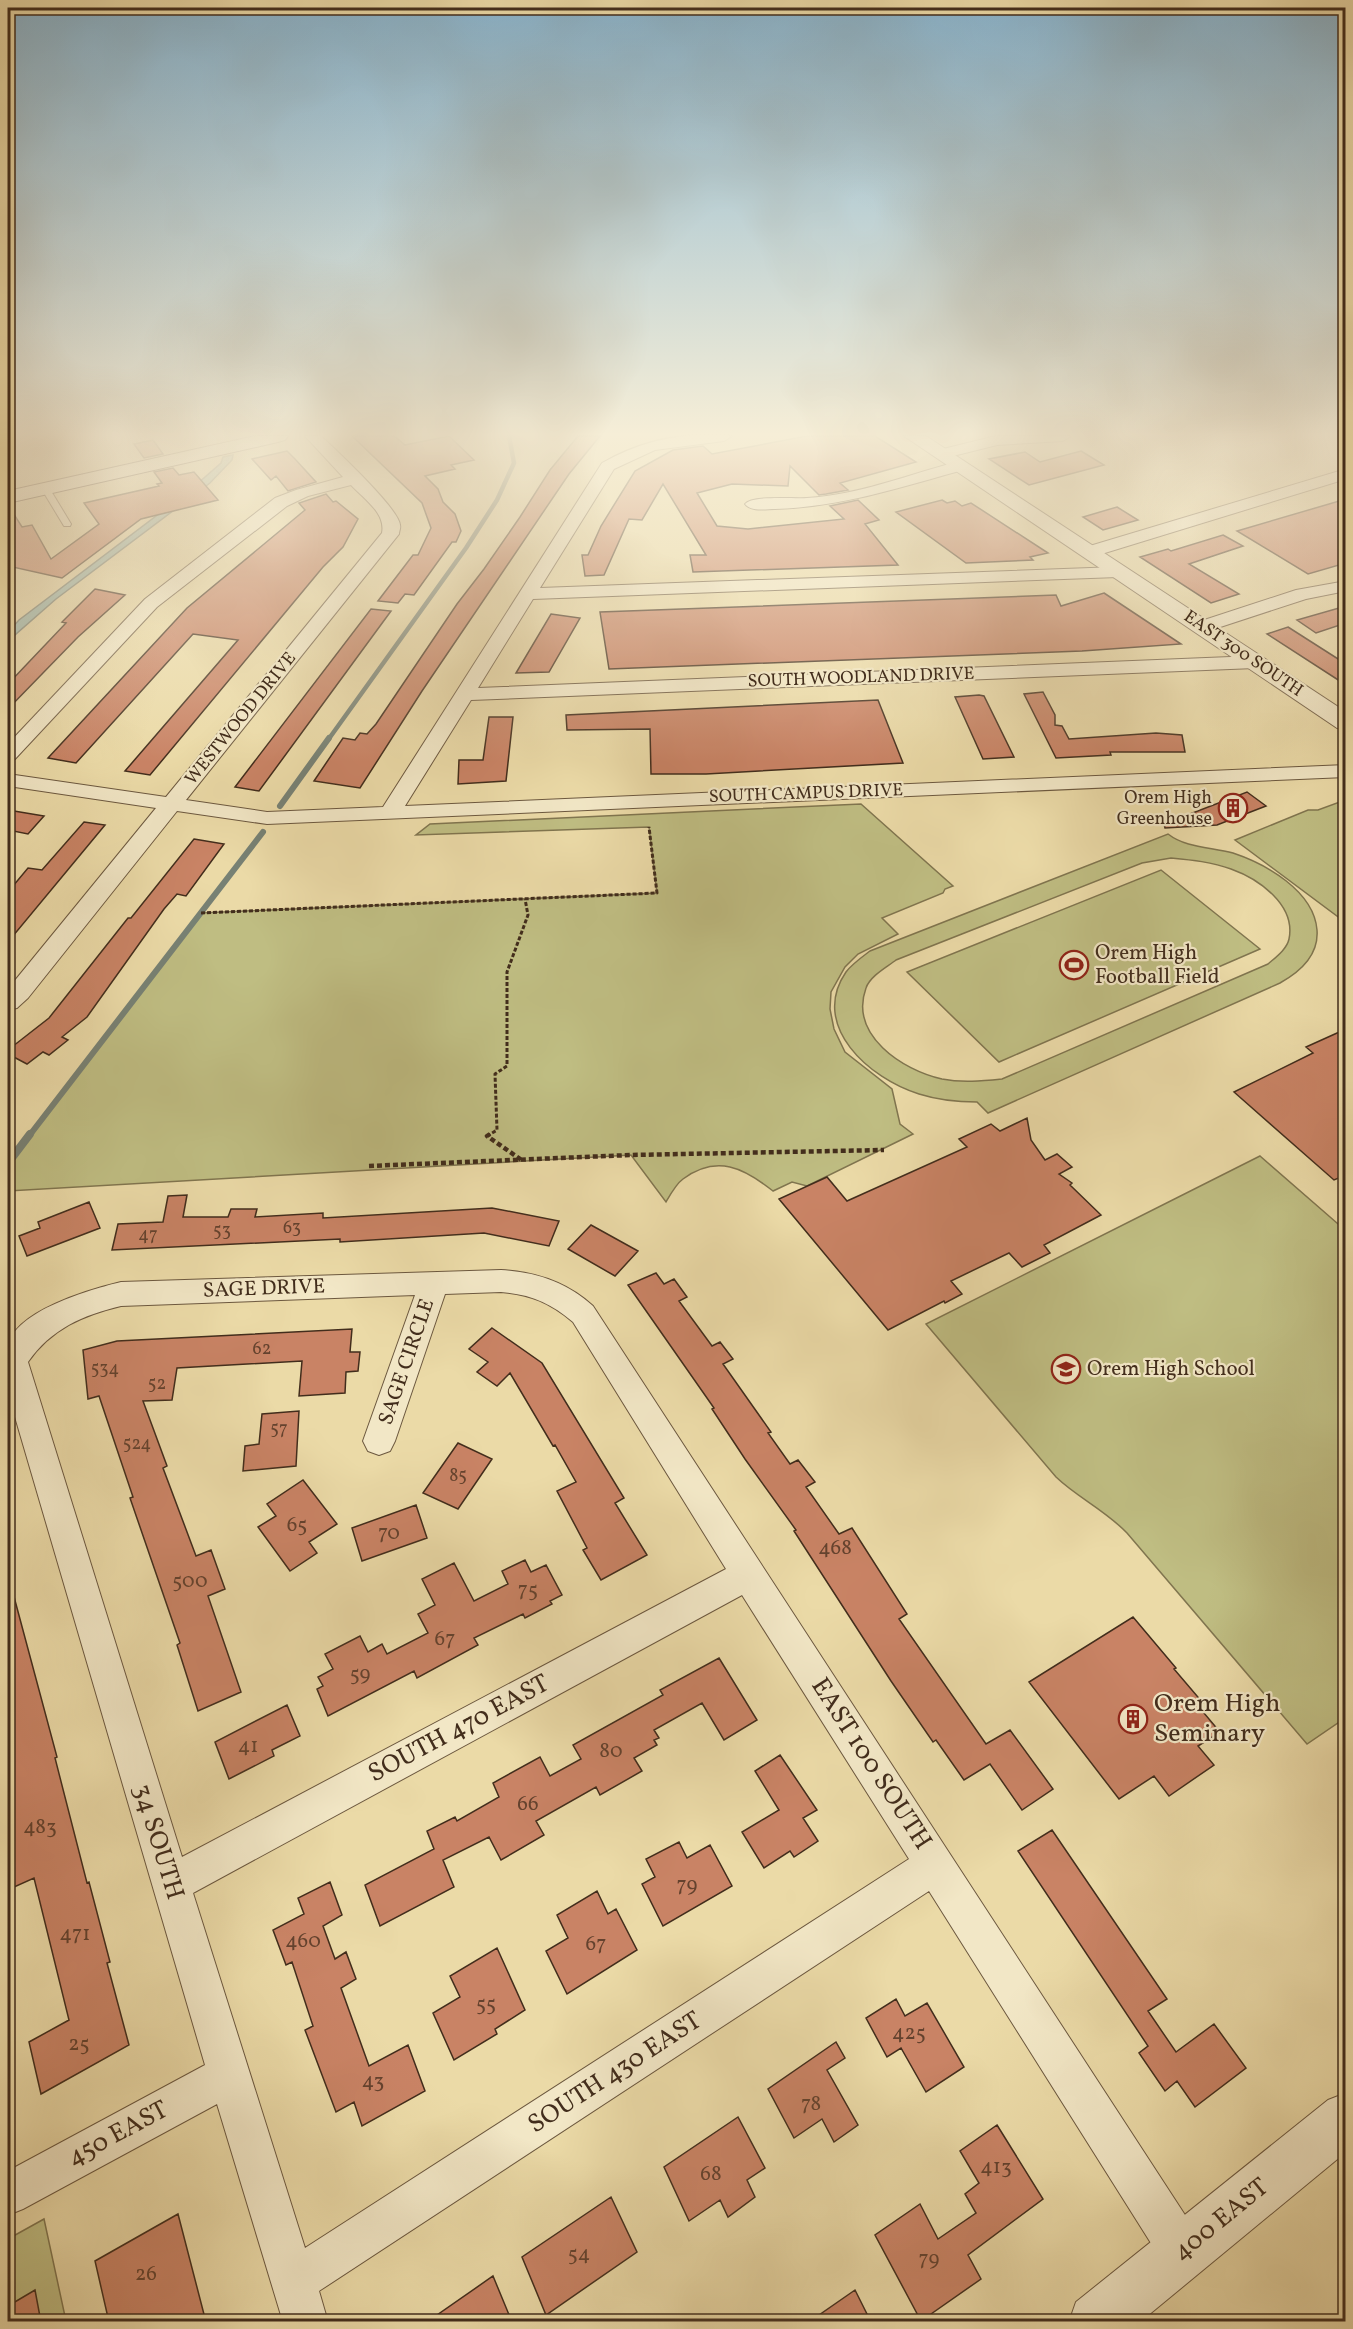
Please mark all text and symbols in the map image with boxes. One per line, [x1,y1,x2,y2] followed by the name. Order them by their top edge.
[1178,605,1308,703] street label: EAST 300 SOUTH
[180,647,303,791] street label: WESTWOOD DRIVE
[747,662,975,694] street label: SOUTH WOODLAND DRIVE
[708,778,904,810] street label: SOUTH CAMPUS DRIVE
[1117,786,1212,832] place label: Orem High Greenhouse
[1217,792,1249,824] building icon: Orem High Greenhouse
[1095,939,1220,992] place label: Orem High Football Field
[1058,949,1090,981] sports icon: Orem High Football Field
[283,1216,301,1241] house number: 63
[213,1219,231,1244] house number: 53
[138,1223,158,1248] house number: 47
[202,1272,326,1306] street label: SAGE DRIVE
[372,1295,442,1429] street label: SAGE CIRCLE
[253,1337,271,1362] house number: 62
[1050,1353,1082,1385] school or university icon: Orem High School
[1087,1355,1255,1384] place label: Orem High School
[91,1357,119,1382] house number: 534
[148,1372,166,1397] house number: 52
[270,1417,288,1442] house number: 57
[123,1432,151,1457] house number: 524
[449,1464,467,1489] house number: 85
[287,1511,307,1540] house number: 65
[378,1519,400,1548] house number: 70
[818,1534,852,1563] house number: 468
[172,1567,208,1596] house number: 500
[518,1576,538,1605] house number: 75
[435,1625,455,1654] house number: 67
[350,1660,370,1689] house number: 59
[362,1666,556,1792] street label: SOUTH 470 EAST
[802,1671,940,1857] street label: EAST 100 SOUTH
[1154,1686,1281,1752] place label: Orem High Seminary
[1117,1703,1149,1735] building icon: Orem High Seminary
[238,1732,258,1761] house number: 41
[599,1737,623,1766] house number: 80
[123,1780,193,1904] street label: 34 SOUTH
[517,1790,539,1819] house number: 66
[23,1813,57,1842] house number: 483
[677,1871,698,1900] house number: 79
[60,1920,90,1949] house number: 471
[285,1927,321,1956] house number: 460
[586,1930,606,1959] house number: 67
[476,1990,496,2019] house number: 55
[521,2003,709,2143] street label: SOUTH 430 EAST
[892,2019,926,2048] house number: 425
[68,2030,90,2059] house number: 25
[362,2067,384,2096] house number: 43
[801,2090,821,2119] house number: 78
[61,2092,175,2176] street label: 450 EAST
[980,2153,1012,2182] house number: 413
[700,2160,722,2189] house number: 68
[1165,2170,1277,2270] street label: 400 EAST
[568,2240,590,2269] house number: 54
[919,2245,940,2274] house number: 79
[135,2260,157,2289] house number: 26

